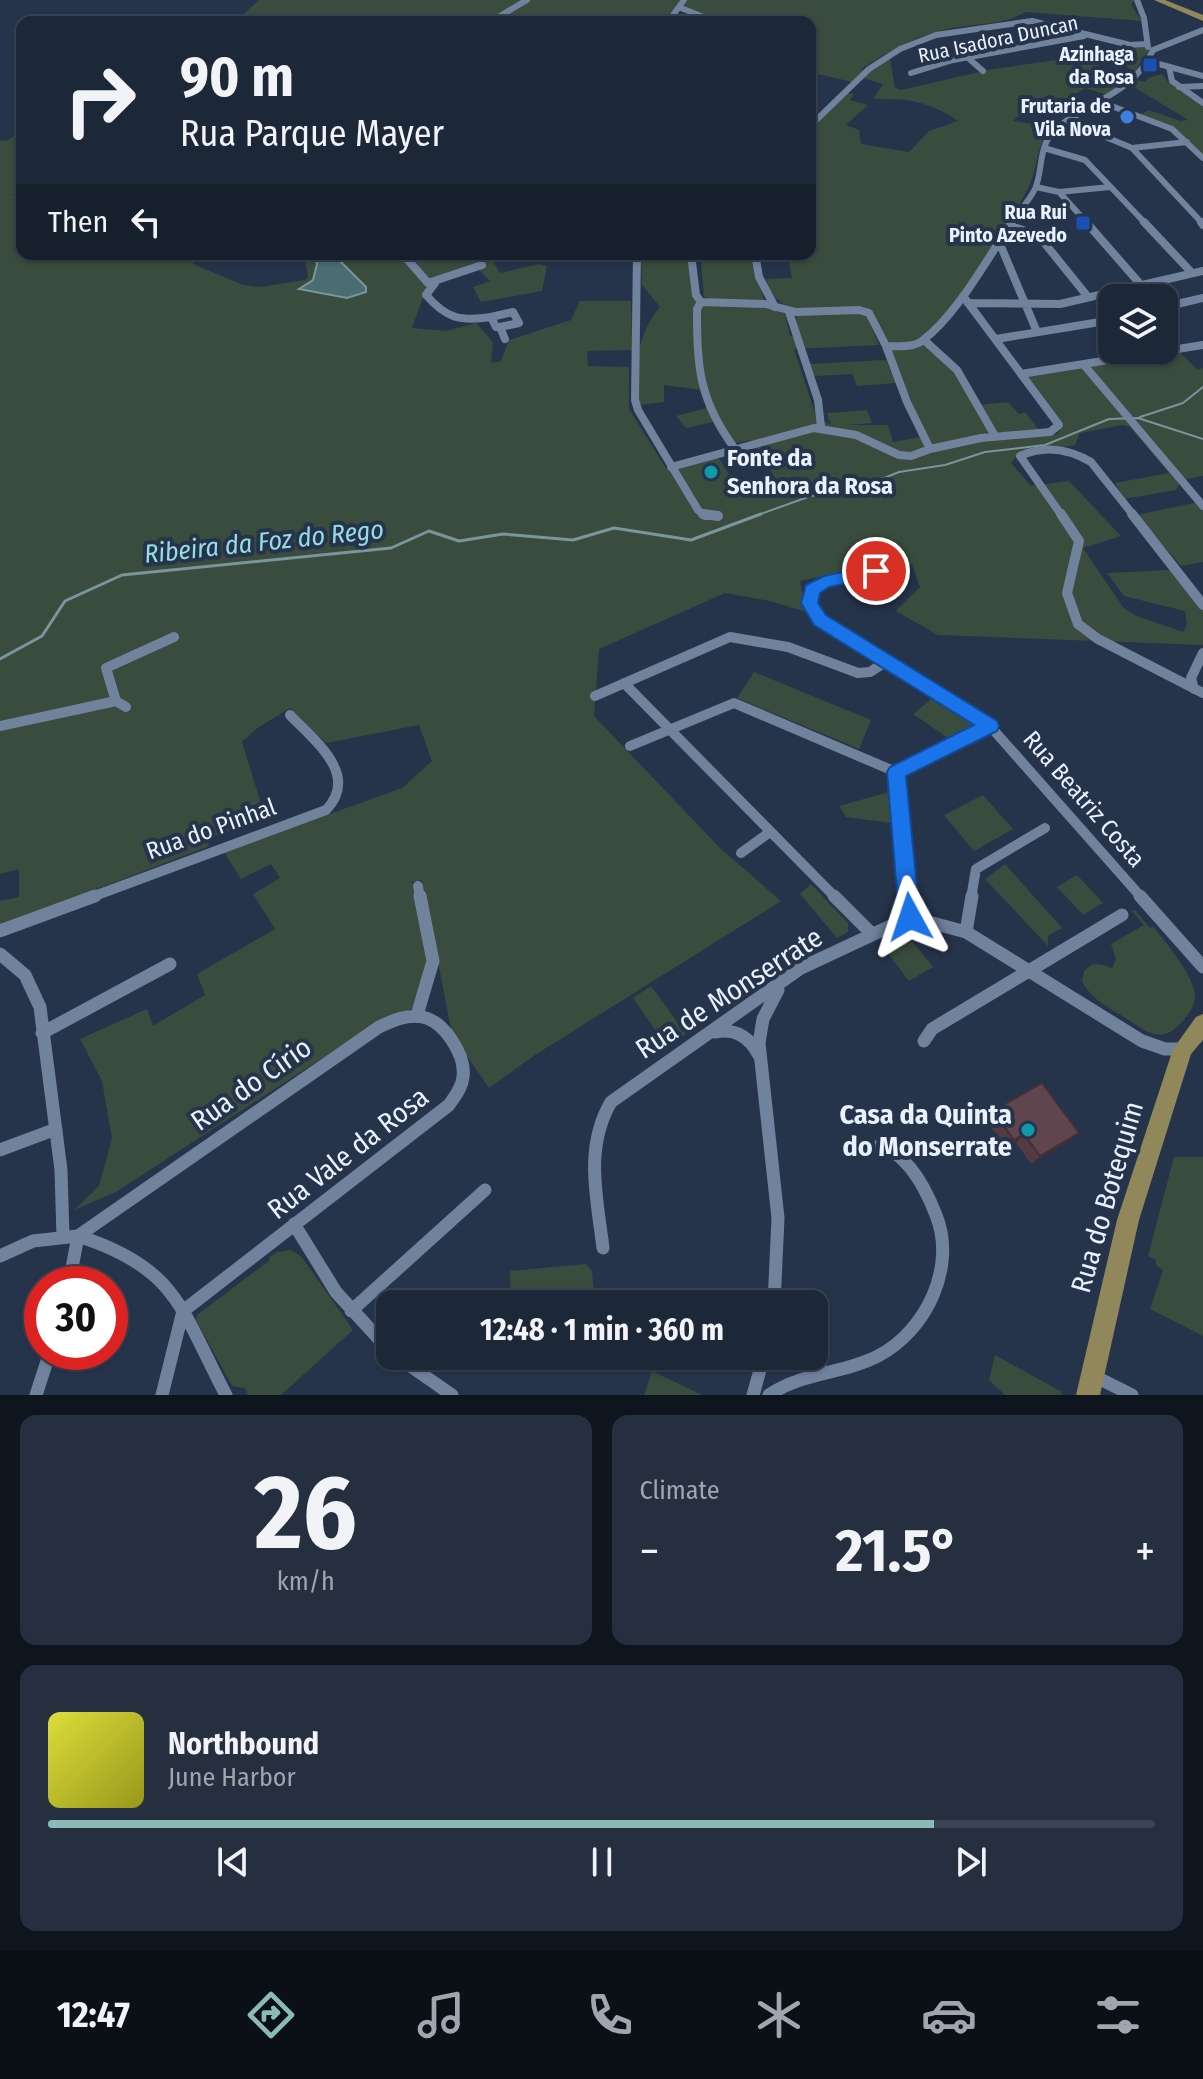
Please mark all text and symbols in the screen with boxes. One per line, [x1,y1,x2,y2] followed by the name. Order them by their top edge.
[916,10,1080,68] street label: Rua Isadora Duncan
[1058,42,1134,89] place label: Azinhaga da Rosa
[180,44,294,111] text: 90 m
[48,48,152,152] icon: right
[1141,56,1159,74] marker: Azinhaga da Rosa
[1021,94,1111,141] place label: Frutaria de Vila Nova
[1118,108,1136,126] marker: Frutaria de Vila Nova
[180,112,444,156] text: Rua Parque Mayer
[124,200,168,244] icon: left
[949,200,1067,247] place label: Rua Rui Pinto Azevedo
[48,204,108,240] text: Then
[1074,214,1092,232] marker: Rua Rui Pinto Azevedo
[1098,284,1178,364] map controls
[1098,284,1178,364] button: layers
[727,444,893,500] place label: Fonte da Senhora da Rosa
[702,463,720,481] marker: Fonte da Senhora da Rosa
[143,514,385,570] water label: Ribeira da Foz do Rego
[842,537,910,605] pin
[854,549,898,593] icon: arrive
[1017,725,1151,873] street label: Rua Beatriz Costa
[142,793,280,865] street label: Rua do Pinhal
[868,875,952,959] position arrow
[630,920,828,1066] street label: Rua de Monserrate
[184,1031,318,1137] street label: Rua do Círio
[261,1080,435,1226] street label: Rua Vale da Rosa
[839,1098,1012,1163] place label: Casa da Quinta do Monserrate
[1064,1098,1150,1296] street label: Rua do Botequim
[1019,1121,1037,1139] marker: Casa da Quinta do Monserrate
[24,1266,128,1370] speed limit sign: 30
[480,1312,724,1348] text: 12:48 · 1 min · 360 m
[254,1451,357,1576] text: 26
[640,1475,720,1506] text: Climate
[835,1515,959,1587] text: 21.5°
[640,1525,659,1578] text: −
[1135,1525,1155,1578] text: +
[277,1566,335,1597] text: km/h
[168,1726,319,1762] text: Northbound
[168,1762,296,1793] text: June Harbor
[211,1840,255,1884] icon: previous
[580,1840,624,1884] icon: pause
[949,1840,993,1884] icon: next
[243,1987,299,2043] icon: directions
[413,1987,469,2043] icon: music
[582,1987,638,2043] icon: phone
[751,1987,807,2043] icon: climate
[921,1987,977,2043] icon: car
[1090,1987,1146,2043] icon: filters
[57,1993,130,2037] text: 12:47

